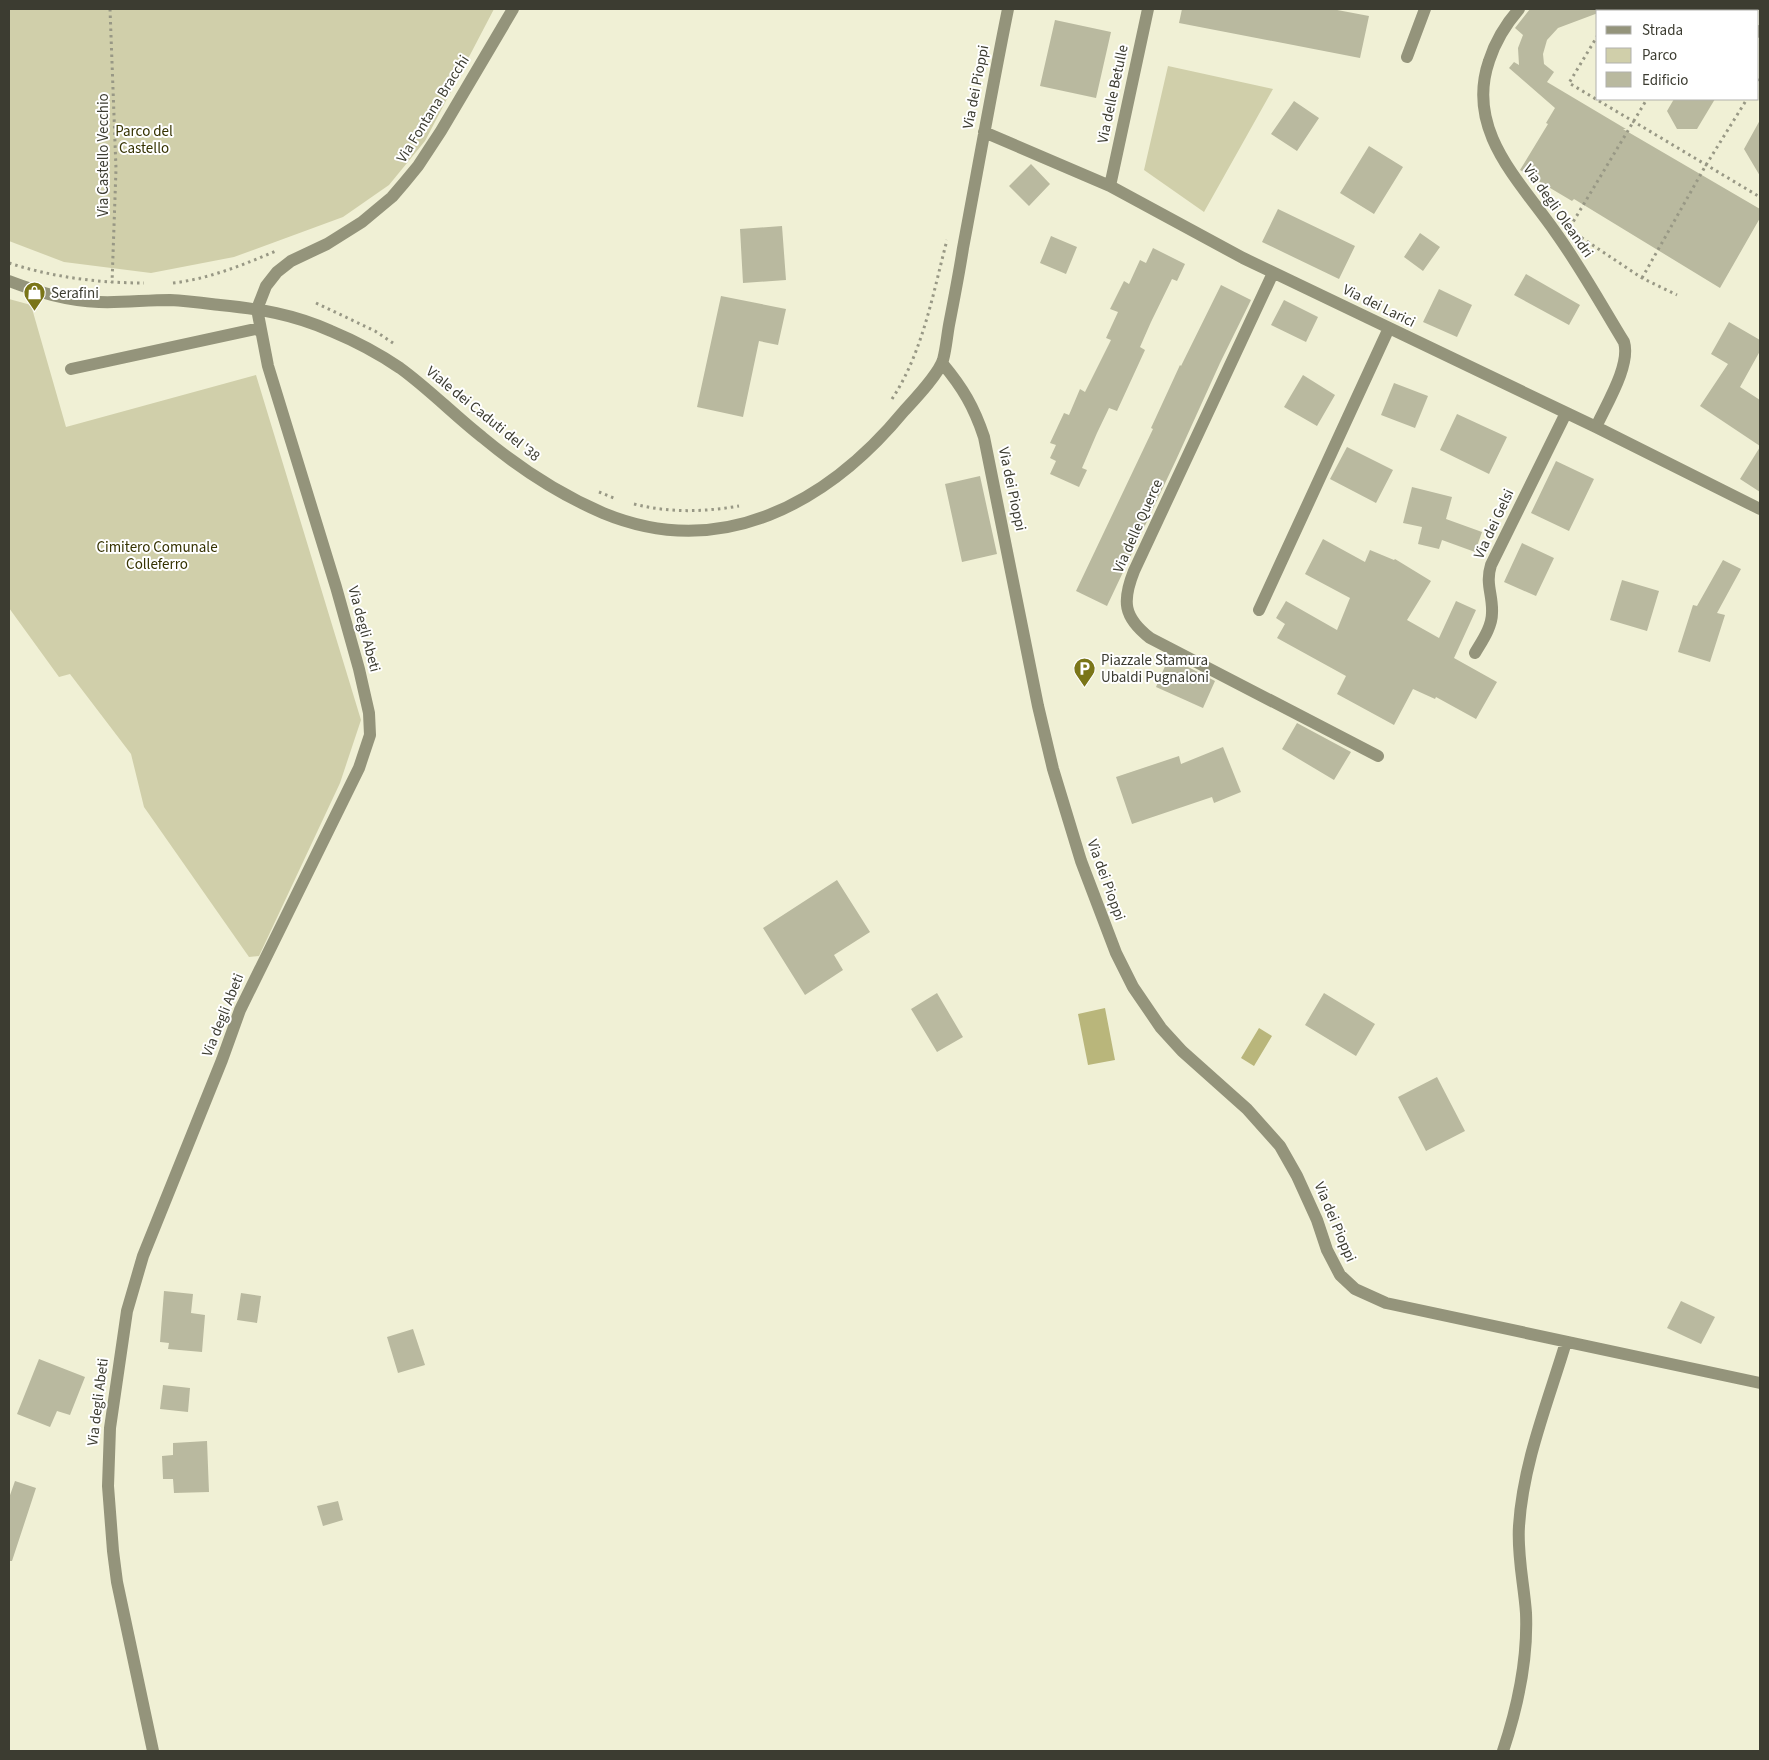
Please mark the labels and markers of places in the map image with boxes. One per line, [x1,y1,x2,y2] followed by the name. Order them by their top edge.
[23,281,47,312] shop icon: Serafini
[51,283,99,304] place label: Serafini
[1101,650,1209,688] place label: Piazzale Stamura Ubaldi Pugnaloni
[1073,657,1097,688] parking icon: Piazzale Stamura Ubaldi Pugnaloni

